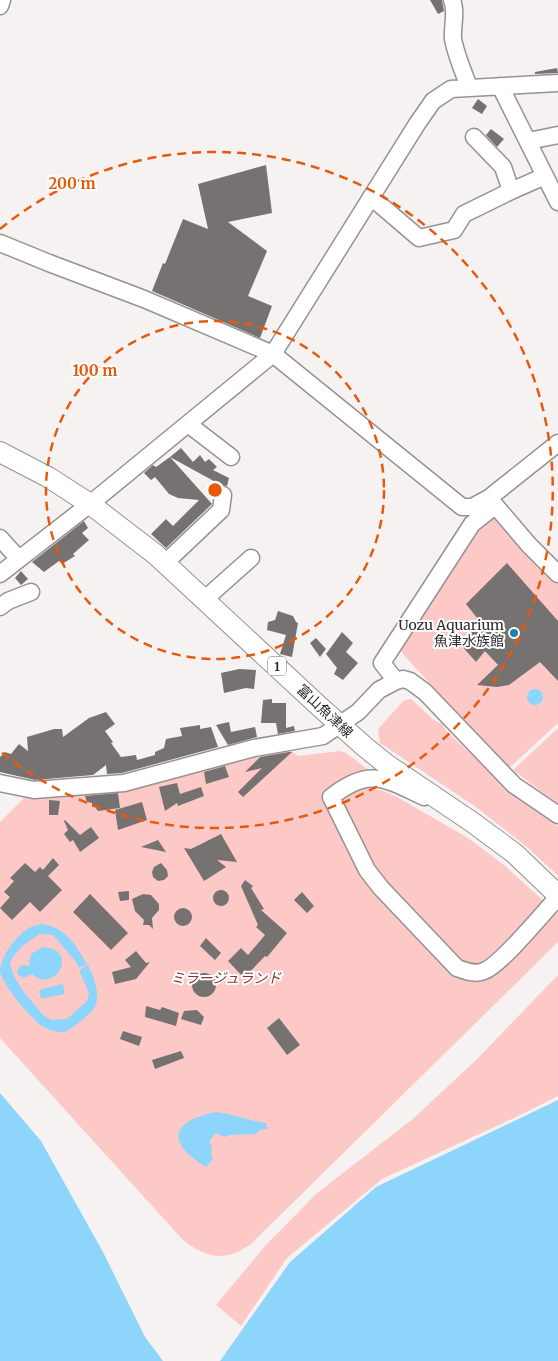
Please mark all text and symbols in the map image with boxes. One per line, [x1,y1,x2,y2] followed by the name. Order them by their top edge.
[48,174,96,193] text: 200 m
[73,361,117,380] text: 100 m
[206,481,224,499] centre of rings
[398,616,504,650] place label: Uozu Aquarium 魚津水族館
[508,627,520,639] marker: Uozu Aquarium 魚津水族館
[268,656,286,676] road number: 1
[293,681,357,741] street label: 富山魚津線
[171,969,282,987] park label: ミラージュランド

